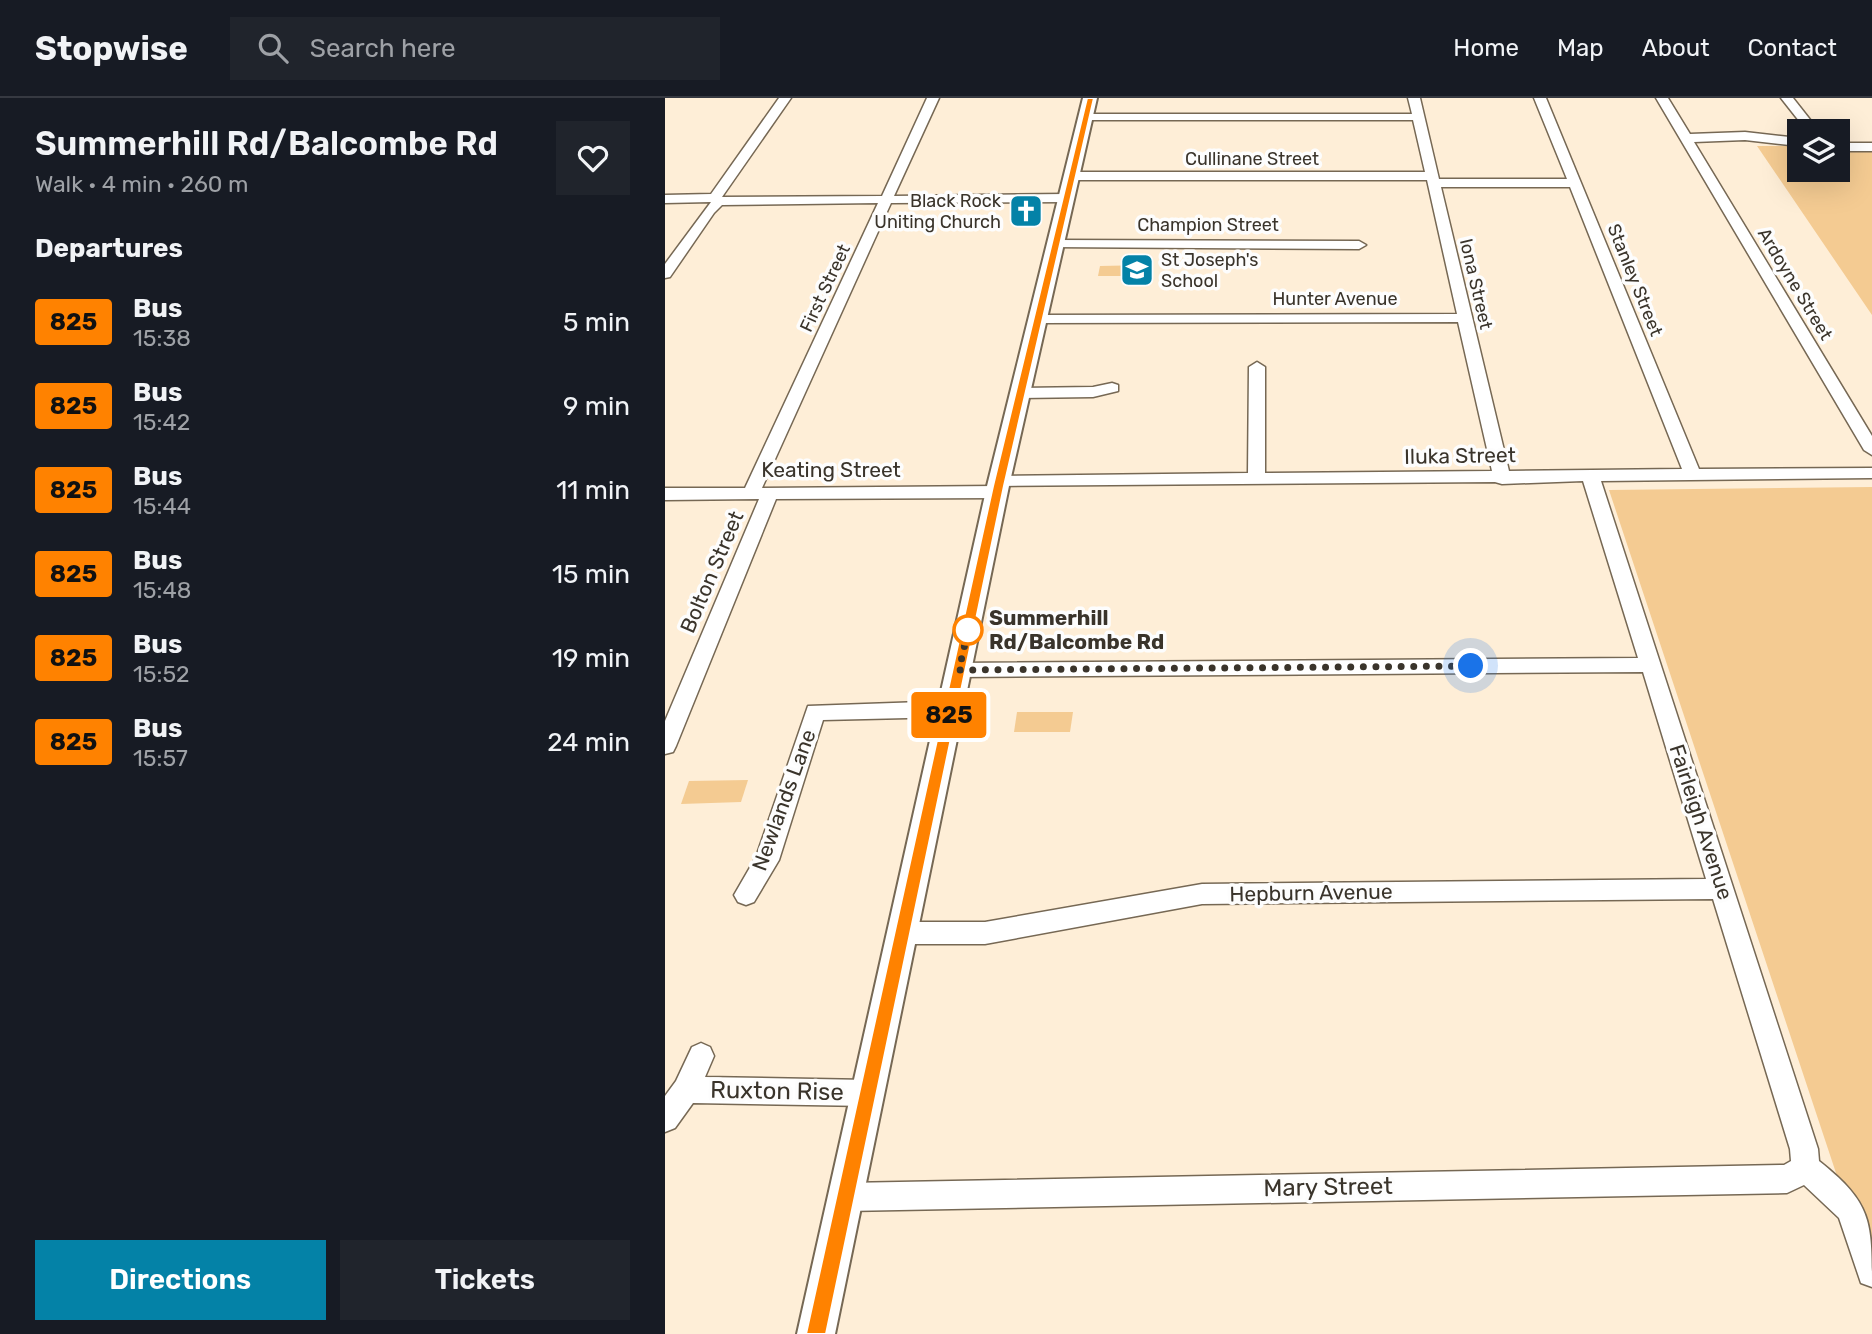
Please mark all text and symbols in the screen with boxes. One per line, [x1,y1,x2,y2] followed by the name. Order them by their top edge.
[230,17,720,80] search box
[35,29,188,68] text: Stopwise
[254,29,292,67] icon: search
[310,33,456,64] text: Search here
[1453,34,1519,62] text: Home
[1557,34,1604,62] text: Map
[1642,34,1710,62] text: About
[1748,34,1837,62] text: Contact
[1787,119,1850,182] map controls
[1787,119,1850,182] button: layers
[556,121,630,195] button: heart
[35,124,498,163] text: Summerhill Rd/Balcombe Rd
[1185,148,1319,170] street label: Cullinane Street
[35,170,249,198] text: Walk · 4 min · 260 m
[874,190,1002,233] place label: Black Rock Uniting Church
[1007,192,1045,230] church icon: Black Rock Uniting Church
[1137,214,1279,236] street label: Champion Street
[1602,221,1668,339] street label: Stanley Street
[1753,224,1837,344] street label: Ardoyne Street
[35,233,183,264] text: Departures
[1455,236,1497,332] street label: Iona Street
[795,241,855,335] street label: First Street
[1161,249,1259,292] place label: St Joseph's School
[1118,251,1156,289] school or university icon: St Joseph's School
[1273,288,1398,310] street label: Hunter Avenue
[133,293,182,324] text: Bus
[563,307,630,338] text: 5 min
[50,308,97,336] text: 825
[133,324,191,352] text: 15:38
[133,377,182,408] text: Bus
[563,391,630,422] text: 9 min
[50,392,97,420] text: 825
[133,408,190,436] text: 15:42
[1404,442,1516,469] street label: Iluka Street
[761,457,901,482] street label: Keating Street
[133,461,182,492] text: Bus
[556,475,630,506] text: 11 min
[50,476,97,504] text: 825
[133,492,191,520] text: 15:44
[675,507,748,637] street label: Bolton Street
[133,545,182,576] text: Bus
[552,559,630,590] text: 15 min
[50,560,97,588] text: 825
[133,576,191,604] text: 15:48
[989,605,1164,654] place label: Summerhill Rd/Balcombe Rd
[953,615,983,645] marker: Summerhill Rd/Balcombe Rd
[133,629,182,660] text: Bus
[552,643,630,674] text: 19 min
[50,644,97,672] text: 825
[1453,648,1488,683] your location
[133,660,190,688] text: 15:52
[909,692,989,738] line badge: 825
[925,701,973,729] text: 825
[133,713,182,744] text: Bus
[746,726,821,874] street label: Newlands Lane
[547,727,630,758] text: 24 min
[50,728,97,756] text: 825
[1665,741,1738,903] street label: Fairleigh Avenue
[133,744,188,772] text: 15:57
[1229,879,1393,906] street label: Hepburn Avenue
[710,1076,844,1106] street label: Ruxton Rise
[1263,1172,1393,1202] street label: Mary Street
[35,1240,326,1320] button: Directions
[340,1240,630,1320] button: Tickets

